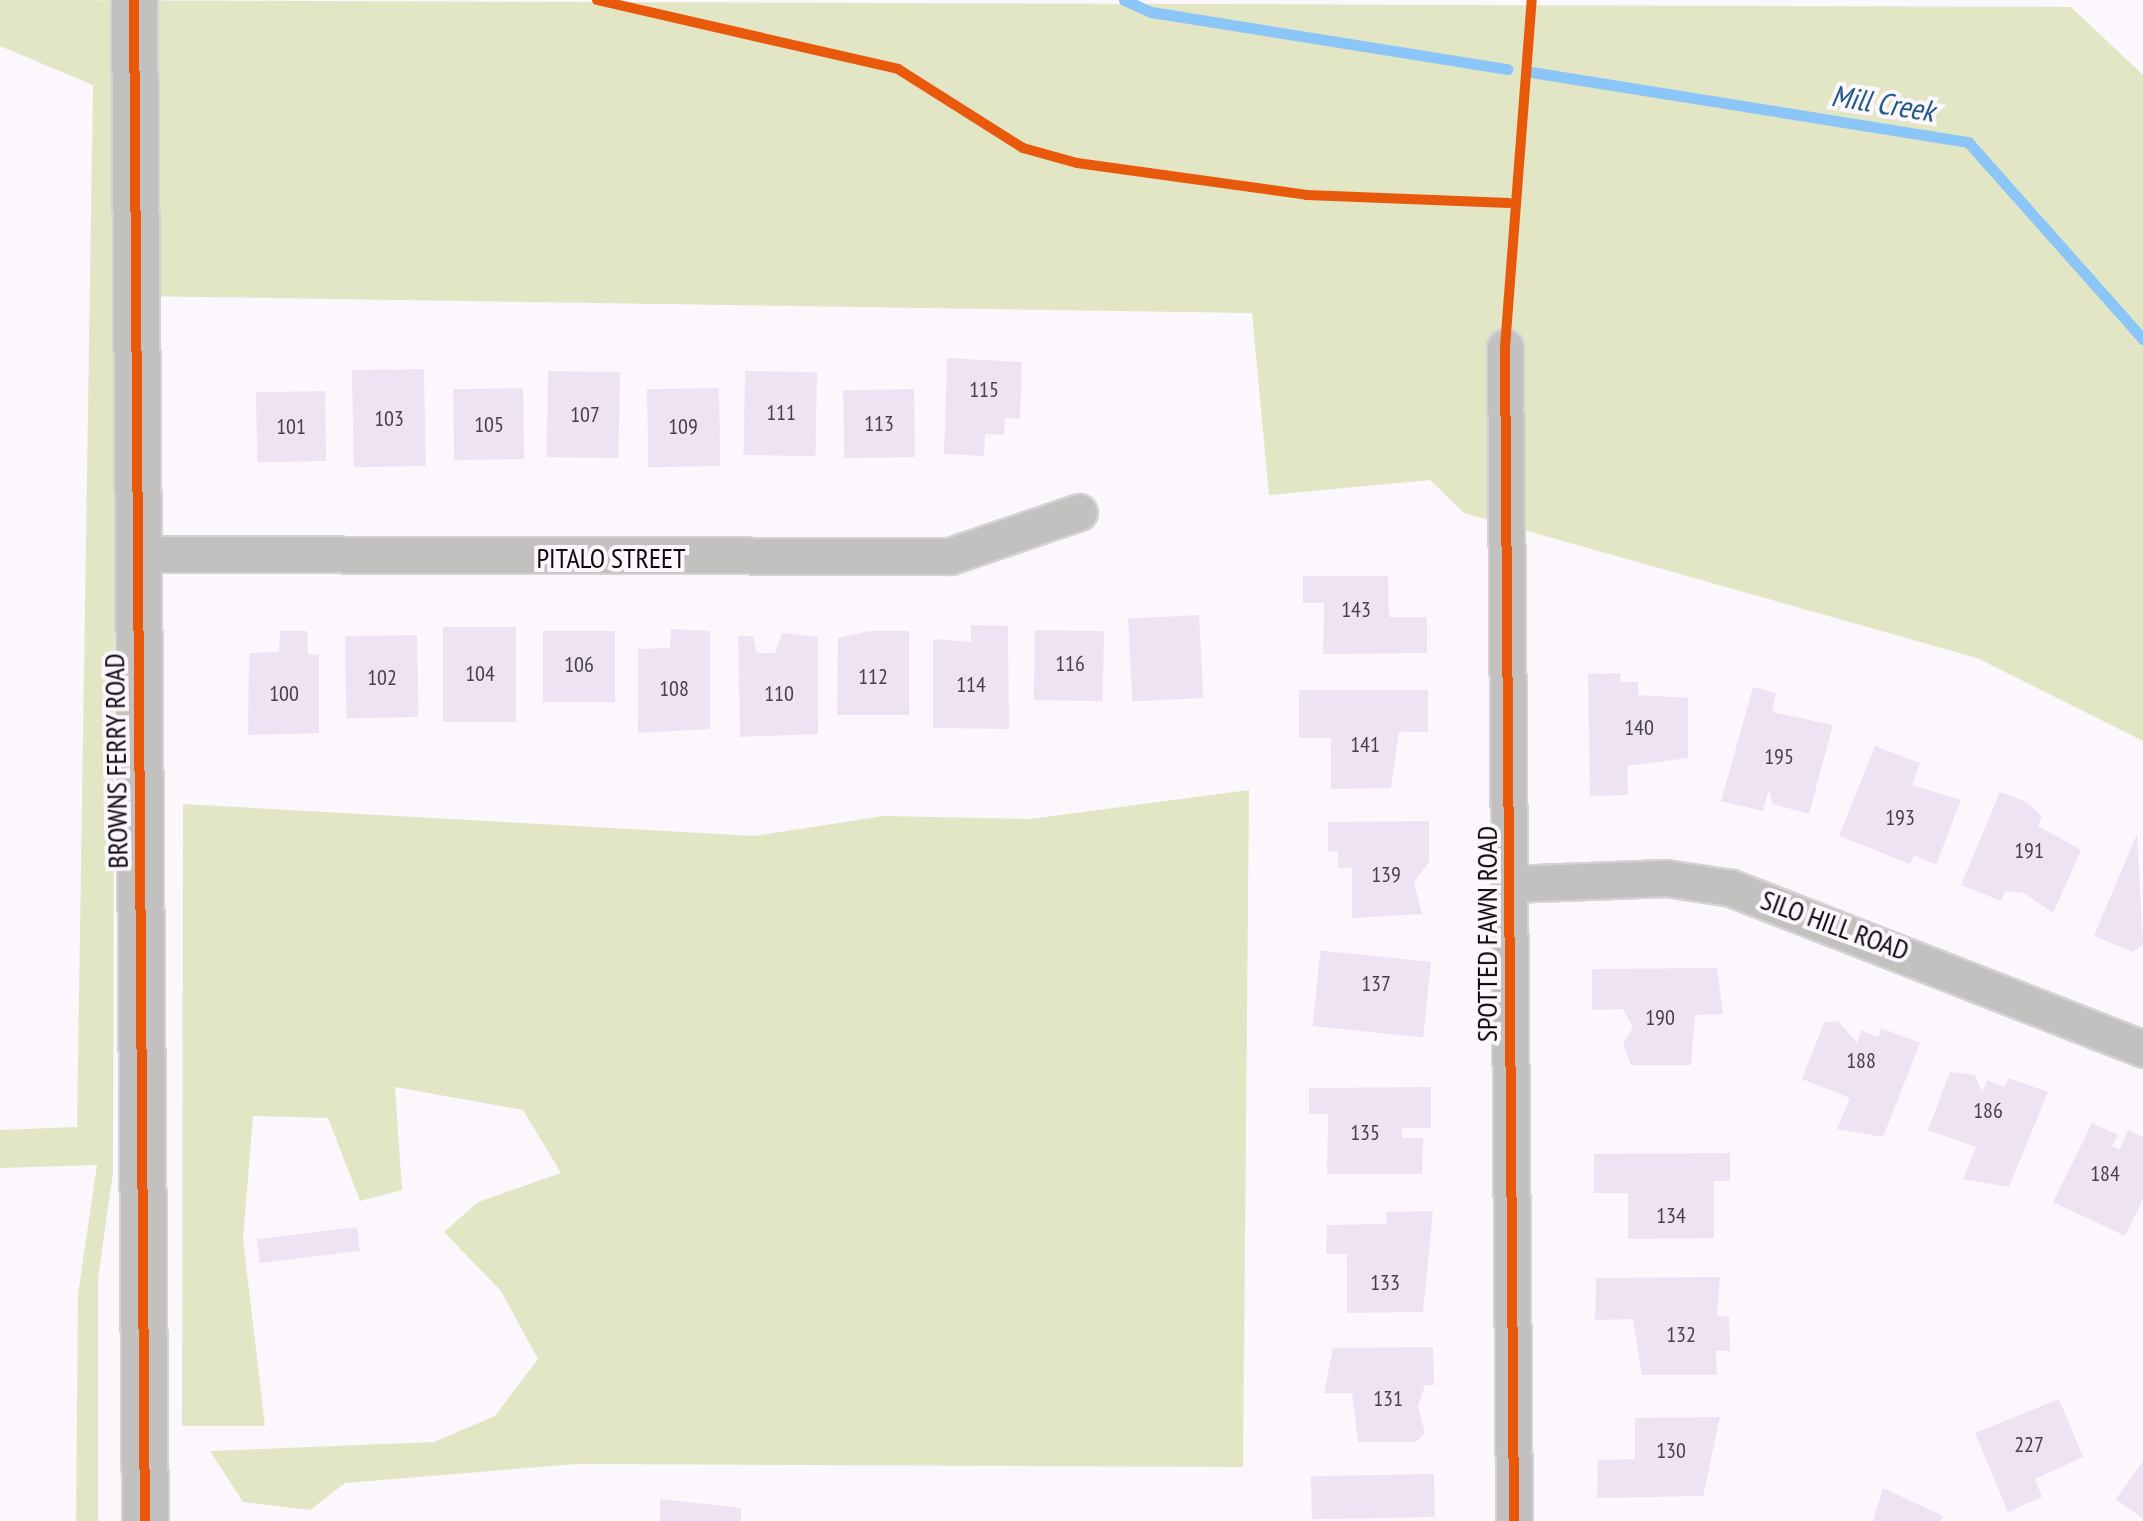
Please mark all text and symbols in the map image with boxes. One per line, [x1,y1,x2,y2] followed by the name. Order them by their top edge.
[1829,77,1937,129] water label: Mill Creek
[969,377,999,403] house number: 115
[766,400,796,426] house number: 111
[570,402,600,428] house number: 107
[374,406,404,432] house number: 103
[864,411,894,437] house number: 113
[474,412,504,438] house number: 105
[276,414,306,440] house number: 101
[668,414,698,440] house number: 109
[536,541,686,575] street label: PITALO STREET
[1341,597,1371,623] house number: 143
[1055,651,1085,677] house number: 116
[564,652,594,678] house number: 106
[97,653,135,869] street label: BROWNS FERRY ROAD
[465,661,495,687] house number: 104
[858,664,888,690] house number: 112
[367,665,397,691] house number: 102
[956,672,986,698] house number: 114
[659,676,689,702] house number: 108
[269,681,299,707] house number: 100
[764,681,794,707] house number: 110
[1624,715,1654,741] house number: 140
[1350,732,1380,758] house number: 141
[1764,744,1794,770] house number: 195
[1885,805,1915,831] house number: 193
[1470,826,1504,1042] street label: SPOTTED FAWN ROAD
[2014,838,2044,864] house number: 191
[1371,862,1401,888] house number: 139
[1756,883,1914,967] street label: SILO HILL ROAD
[1361,971,1391,997] house number: 137
[1645,1005,1675,1031] house number: 190
[1846,1048,1876,1074] house number: 188
[1973,1098,2003,1124] house number: 186
[1350,1120,1380,1146] house number: 135
[2090,1161,2120,1187] house number: 184
[1656,1203,1686,1229] house number: 134
[1370,1270,1400,1296] house number: 133
[1666,1322,1696,1348] house number: 132
[1373,1386,1403,1412] house number: 131
[2014,1432,2044,1458] house number: 227
[1656,1438,1686,1464] house number: 130

